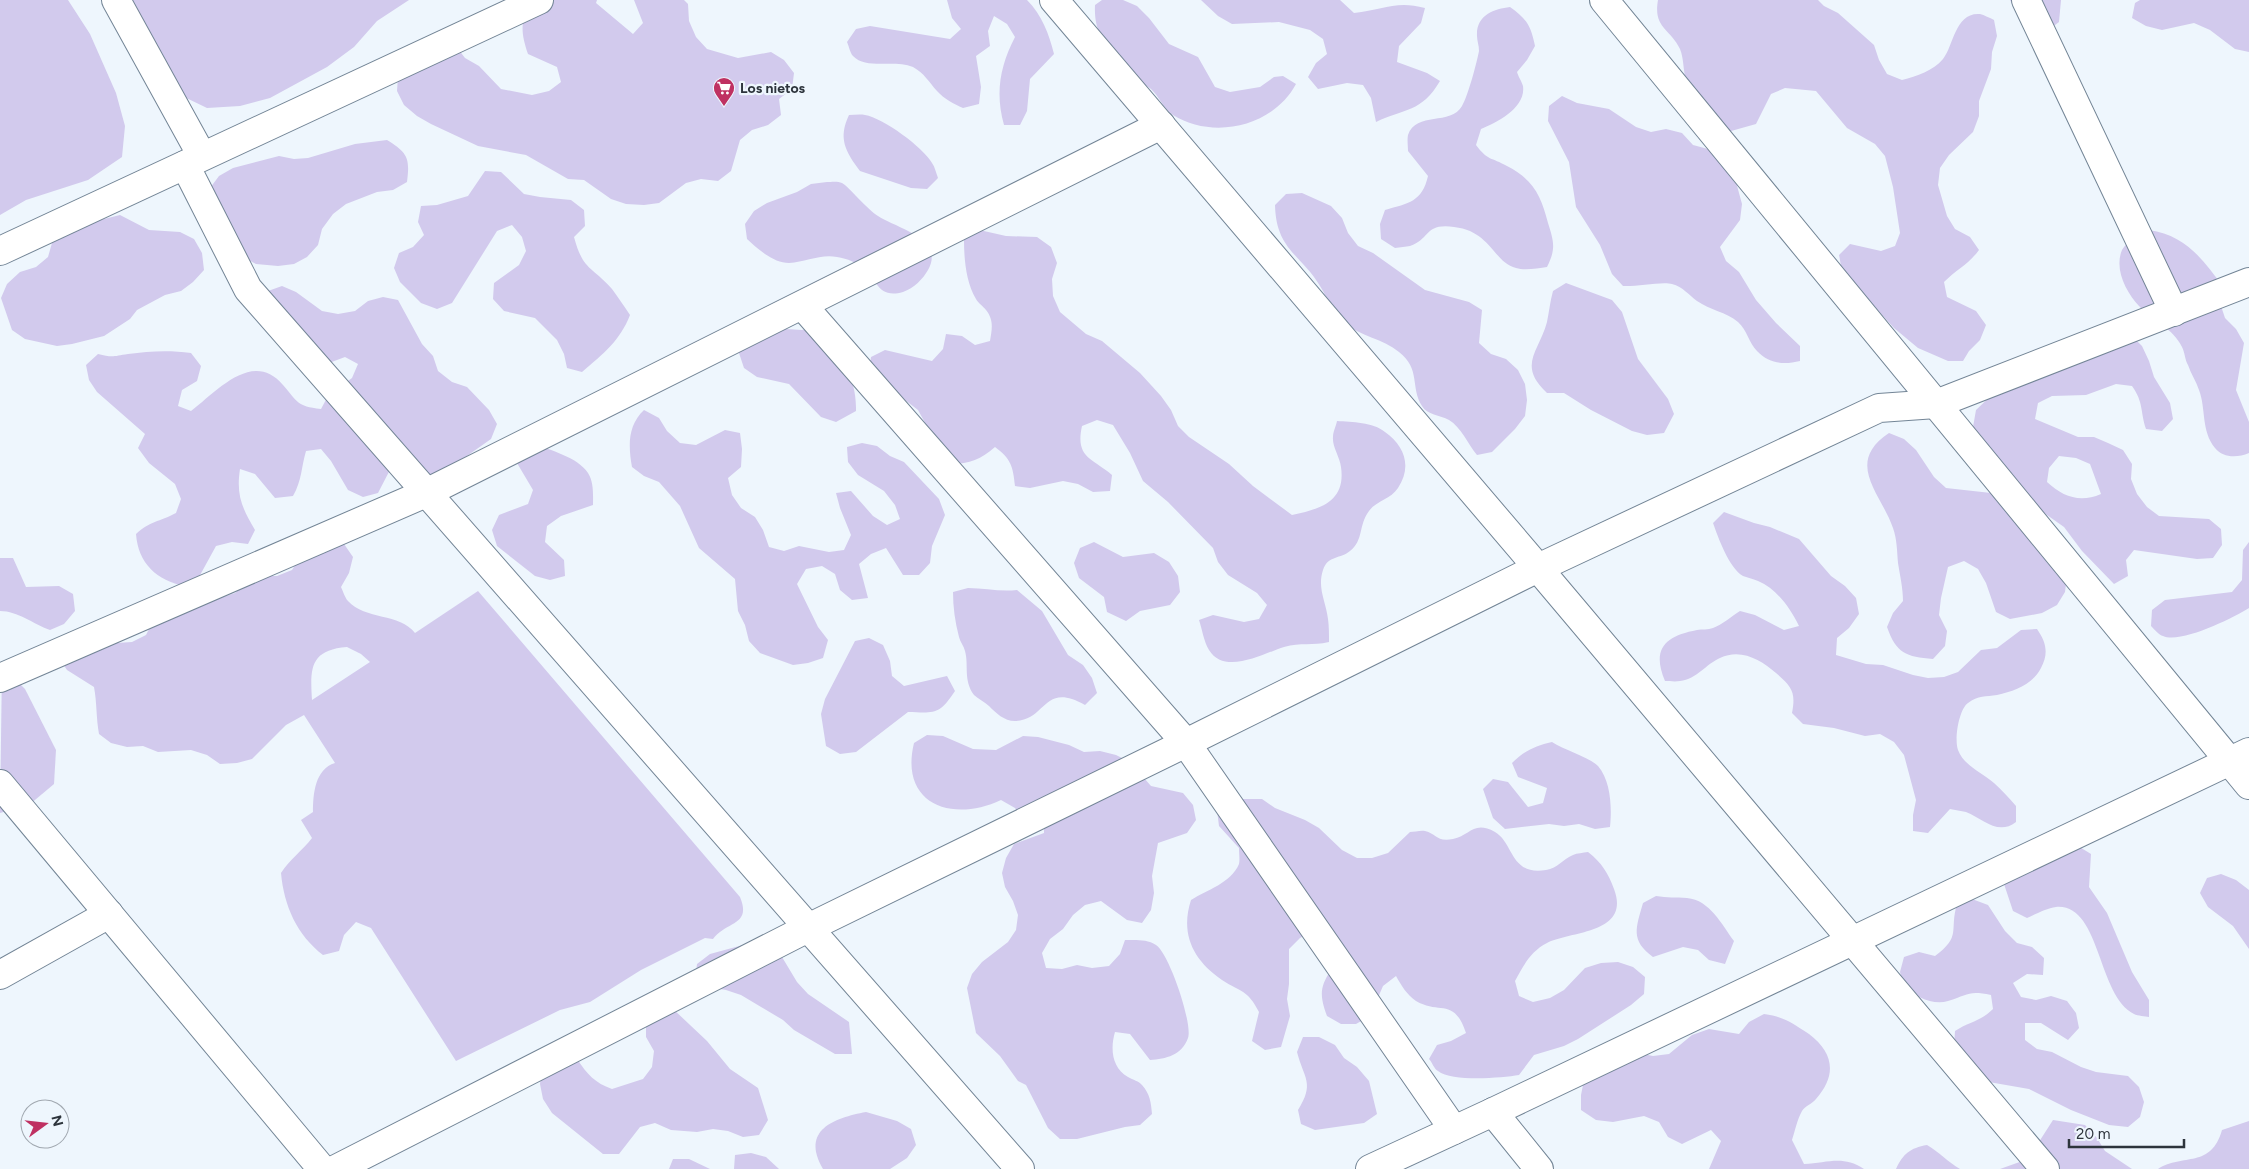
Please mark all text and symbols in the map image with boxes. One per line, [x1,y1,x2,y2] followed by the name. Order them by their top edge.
[712,76,736,107] supermarket icon: Los nietos
[740,80,806,97] place label: Los nietos
[20,1099,70,1149] north arrow
[47,1113,67,1128] text: N
[2069,1116,2184,1148] scale bar
[2076,1125,2110,1143] text: 20 m

